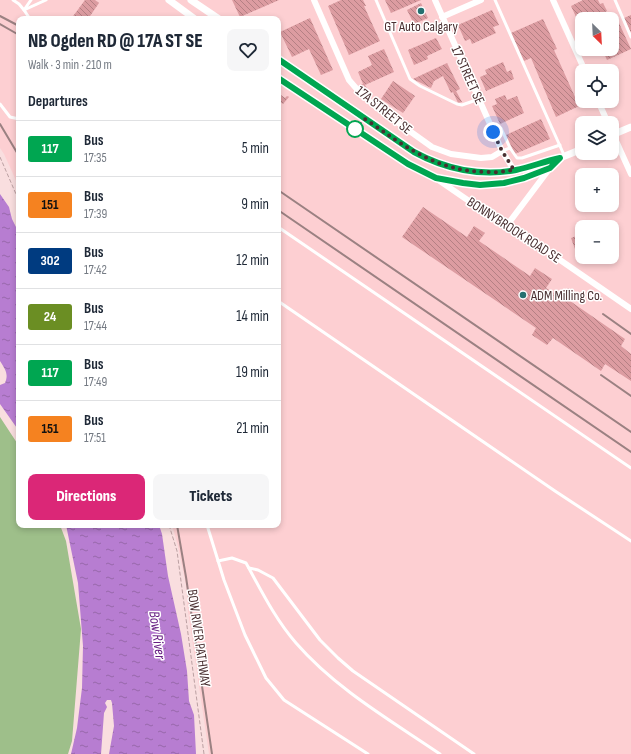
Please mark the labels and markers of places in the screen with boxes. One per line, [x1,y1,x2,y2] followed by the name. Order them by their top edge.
[416,6,426,16] marker: GT Auto Calgary
[384,18,458,35] place label: GT Auto Calgary
[346,120,364,138] unlabelled marker
[530,287,602,304] place label: ADM Milling Co.
[518,290,528,300] marker: ADM Milling Co.

